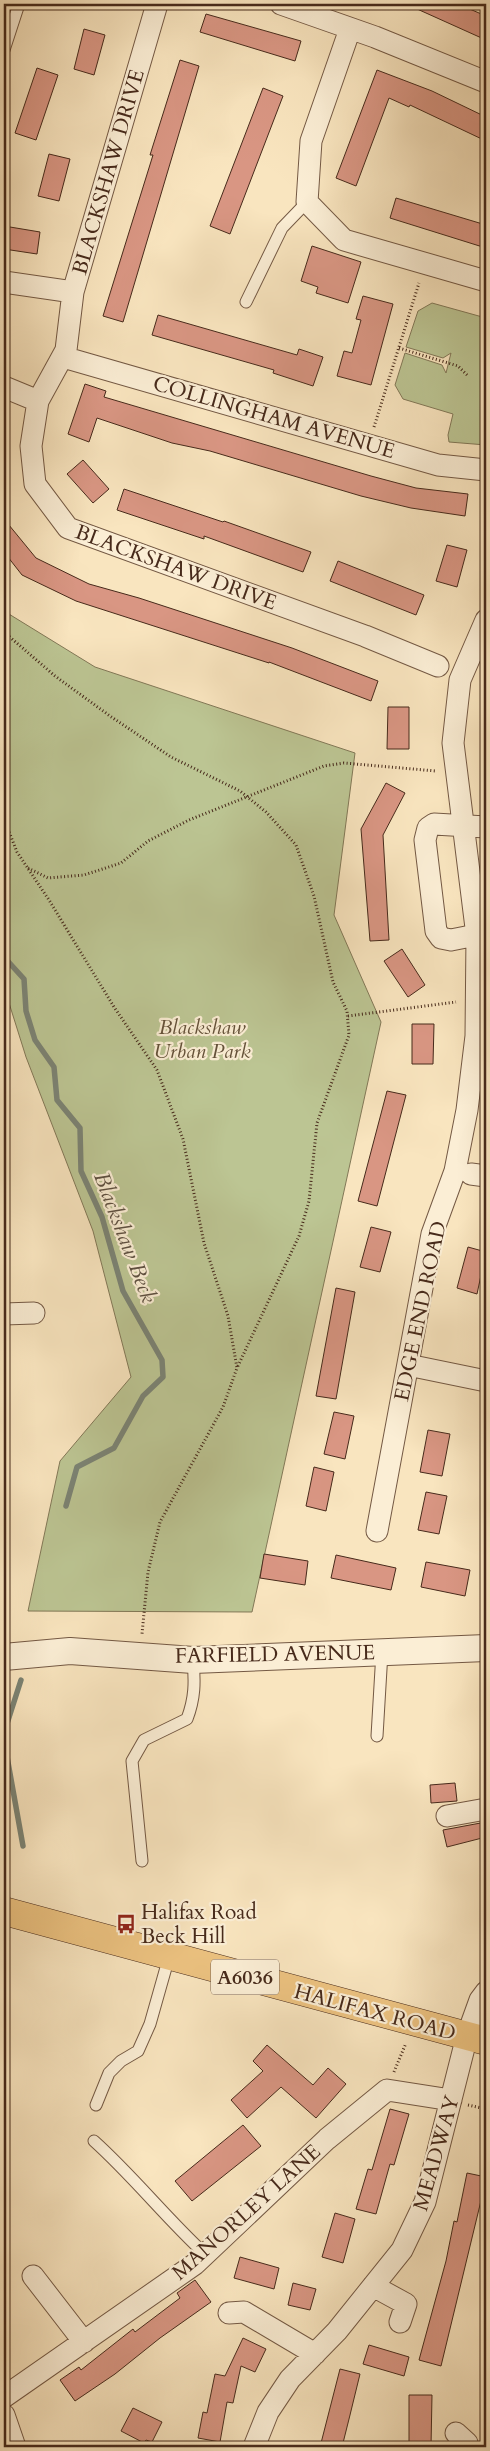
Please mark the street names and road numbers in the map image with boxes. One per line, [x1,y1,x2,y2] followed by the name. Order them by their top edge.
[65,66,152,278] street label: BLACKSHAW DRIVE
[149,369,398,466] street label: COLLINGHAM AVENUE
[71,517,281,617] street label: BLACKSHAW DRIVE
[387,1218,454,1404] street label: EDGE END ROAD
[175,1638,375,1671] street label: FARFIELD AVENUE
[211,1960,279,1994] road number: A6036
[291,1977,459,2048] street label: HALIFAX ROAD
[406,2092,467,2214] street label: MEADWAY
[166,2138,327,2287] street label: MANORLEY LANE

